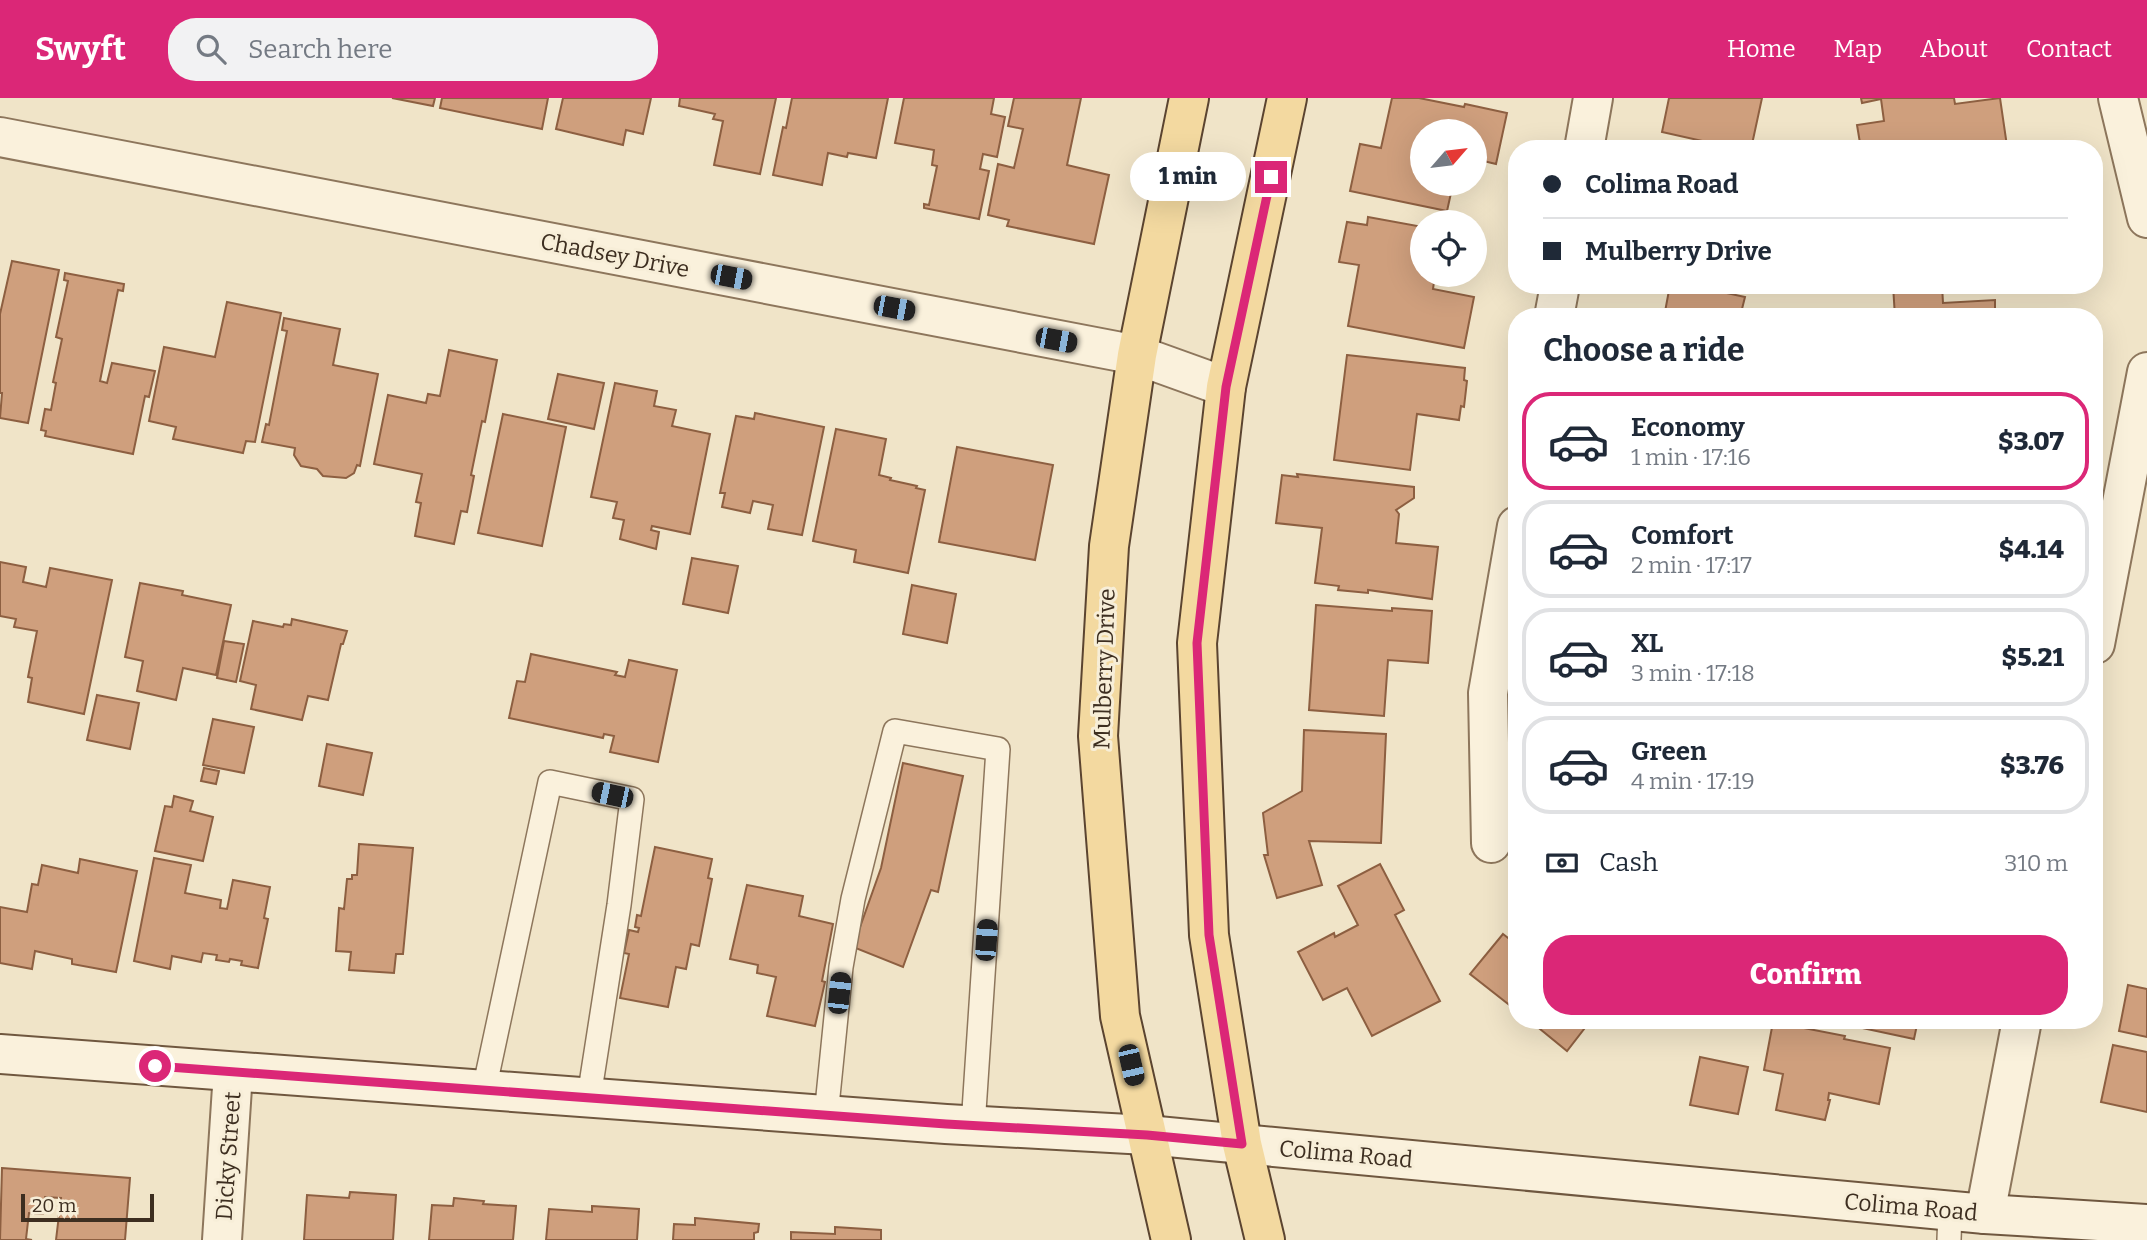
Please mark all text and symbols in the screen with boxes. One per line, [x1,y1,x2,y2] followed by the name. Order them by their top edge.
[168,18,658,81] search box
[35,29,126,69] text: Swyft
[192,30,230,68] icon: search
[248,34,392,65] text: Search here
[1727,35,1796,63] text: Home
[1834,35,1882,63] text: Map
[1920,35,1988,63] text: About
[2026,35,2112,63] text: Contact
[1410,119,1488,196] north arrow
[1410,119,1487,287] map controls
[1131,153,1246,202] callout: 1 min
[1255,161,1287,193] route end
[1159,162,1217,190] text: 1 min
[1585,169,1738,200] text: Colima Road
[1410,210,1487,287] button: locate
[538,227,692,283] street label: Chadsey Drive
[1585,236,1772,267] text: Mulberry Drive
[709,263,754,291] car
[872,294,917,322] car
[1034,326,1079,354] car
[1543,331,1744,369] text: Choose a ride
[1547,410,1610,473] icon: car
[1631,412,1745,443] text: Economy
[1998,426,2064,457] text: $3.07
[1631,443,1751,471] text: 1 min · 17:16
[1547,518,1610,581] icon: car
[1631,520,1734,551] text: Comfort
[1999,534,2064,565] text: $4.14
[1631,551,1752,579] text: 2 min · 17:17
[1087,588,1121,750] street label: Mulberry Drive
[1547,626,1610,689] icon: car
[1631,628,1663,659] text: XL
[2002,642,2064,673] text: $5.21
[1631,659,1755,687] text: 3 min · 17:18
[1547,734,1610,797] icon: car
[1631,736,1707,767] text: Green
[2000,750,2064,781] text: $3.76
[1631,767,1755,795] text: 4 min · 17:19
[590,780,635,810] car
[1543,844,1581,882] icon: cash
[1599,847,1658,878] text: Cash
[2004,849,2068,877] text: 310 m
[975,918,998,962] car
[1543,935,2068,1015] button: Confirm
[827,971,852,1015] car
[1117,1042,1146,1088] car
[139,1050,171,1082] route start
[210,1091,246,1221] street label: Dicky Street
[1278,1134,1414,1174] street label: Colima Road
[1843,1187,1979,1227] street label: Colima Road
[21,1191,154,1223] scale bar
[32,1194,76,1217] text: 20 m

